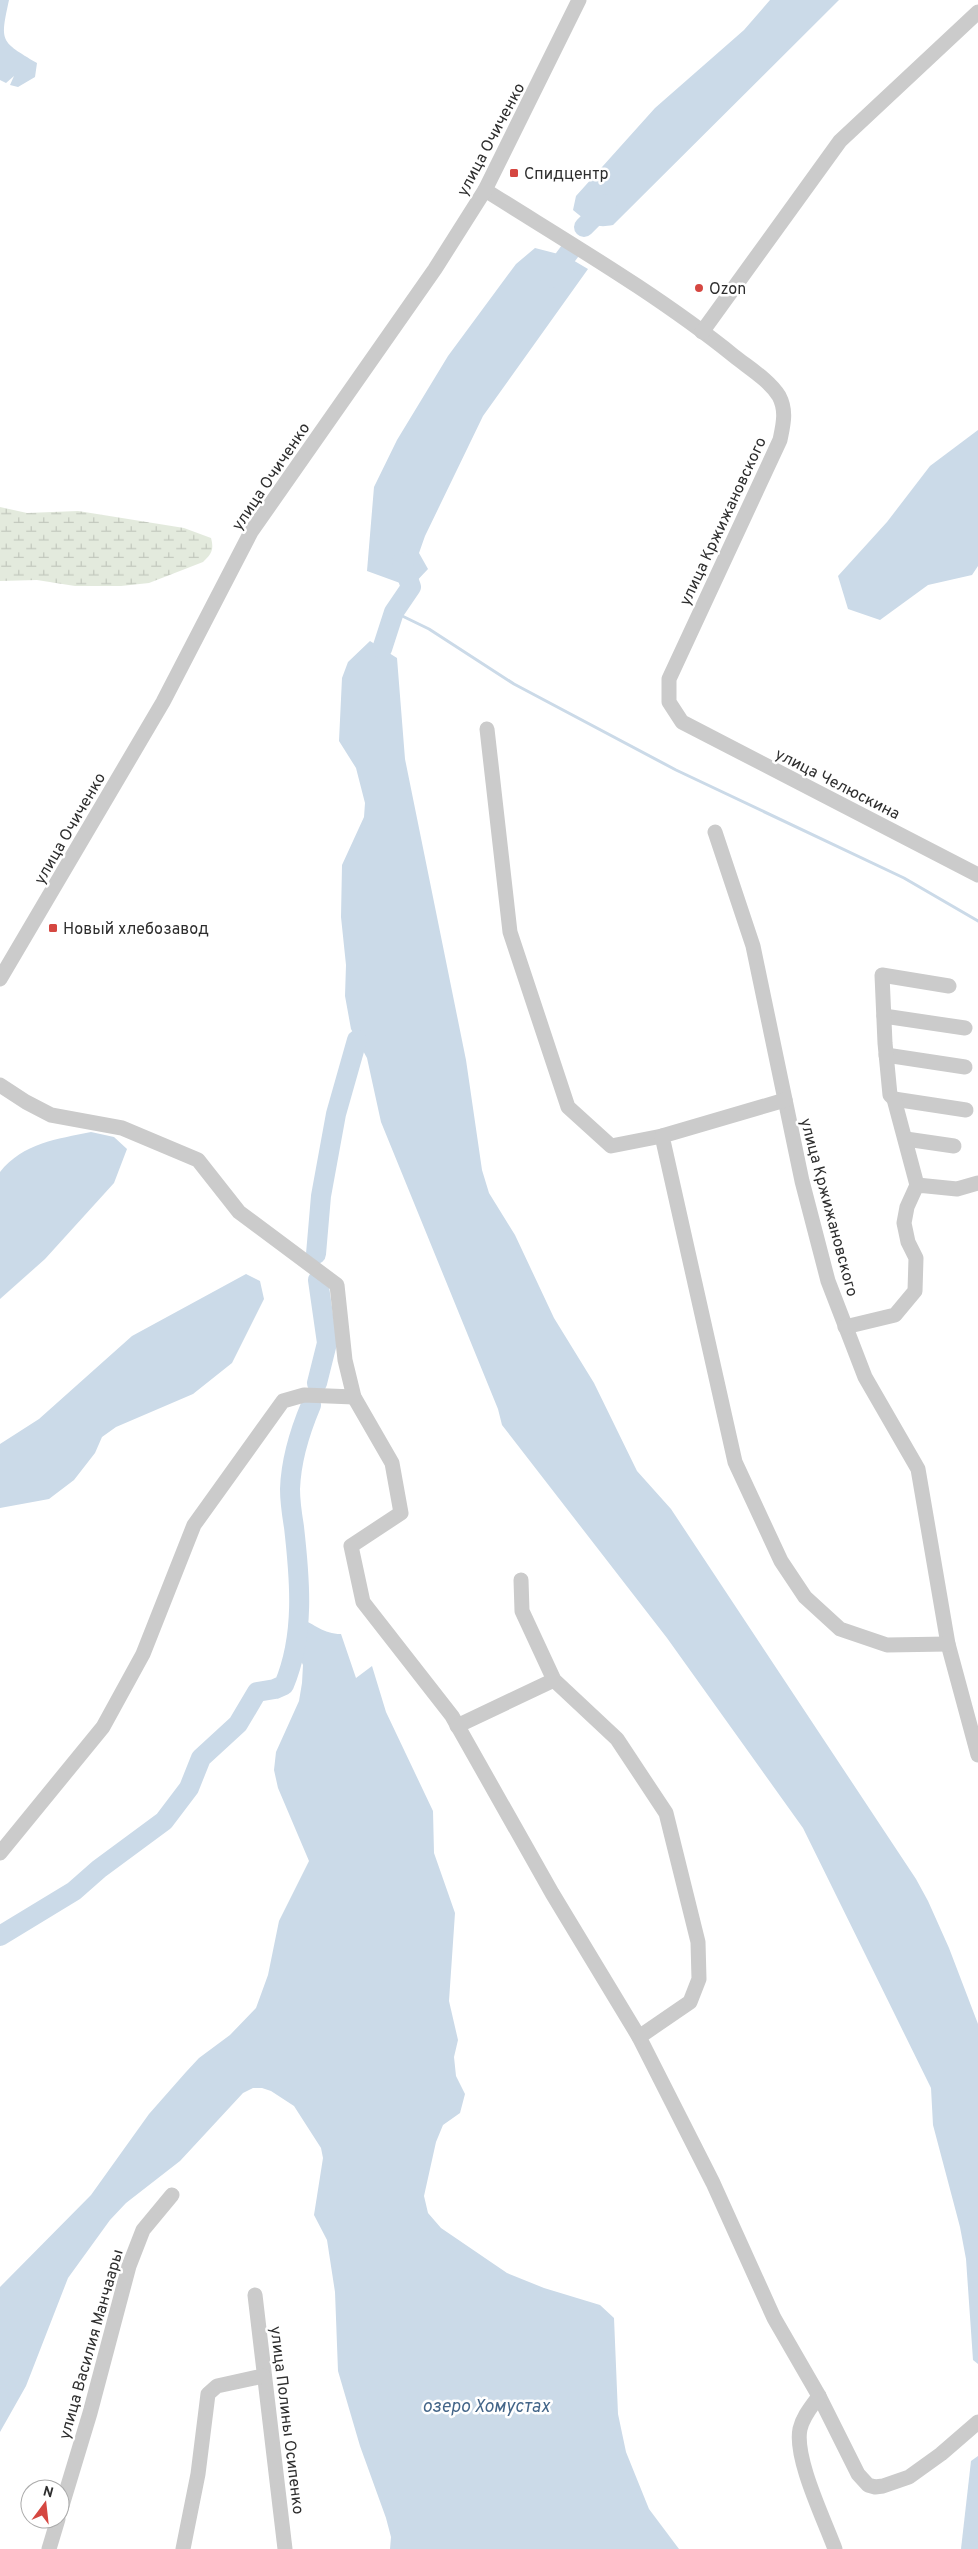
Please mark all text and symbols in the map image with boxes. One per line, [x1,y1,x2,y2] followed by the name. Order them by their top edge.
[453,80,530,200] street label: улица Очиченко
[524,165,609,185] place label: Спидцентр
[508,167,520,179] marker: Спидцентр
[709,280,746,300] place label: Ozon
[693,282,705,294] marker: Ozon
[228,419,315,535] street label: улица Очиченко
[676,434,772,609] street label: улица Кржижановского
[771,745,903,825] street label: улица Челюскина
[31,769,111,888] street label: улица Очиченко
[63,920,209,940] place label: Новый хлебозавод
[47,922,59,934] marker: Новый хлебозавод
[795,1116,862,1299] street label: улица Кржижановского
[55,2247,129,2442] street label: улица Василия Манчаары
[265,2325,307,2516] street label: улица Полины Осипенко
[422,2396,551,2419] water label: озеро Хомустах
[20,2479,70,2529] north arrow
[41,2483,55,2502] text: N

